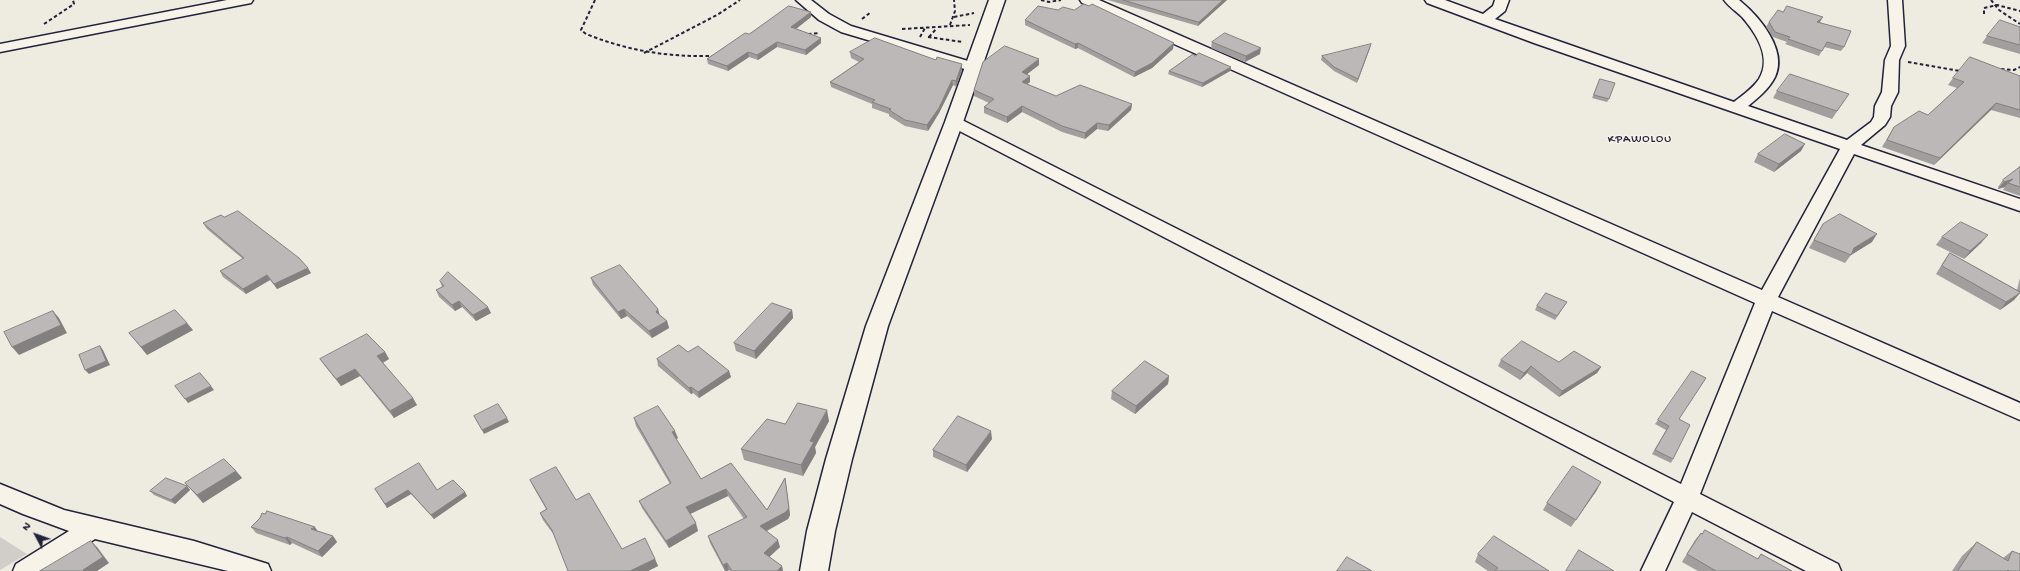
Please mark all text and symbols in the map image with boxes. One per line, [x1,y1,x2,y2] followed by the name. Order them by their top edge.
[1608,133,1672,147] district label: KPAWOLOU
[16,515,56,555] north arrow
[20,520,34,534] text: N

